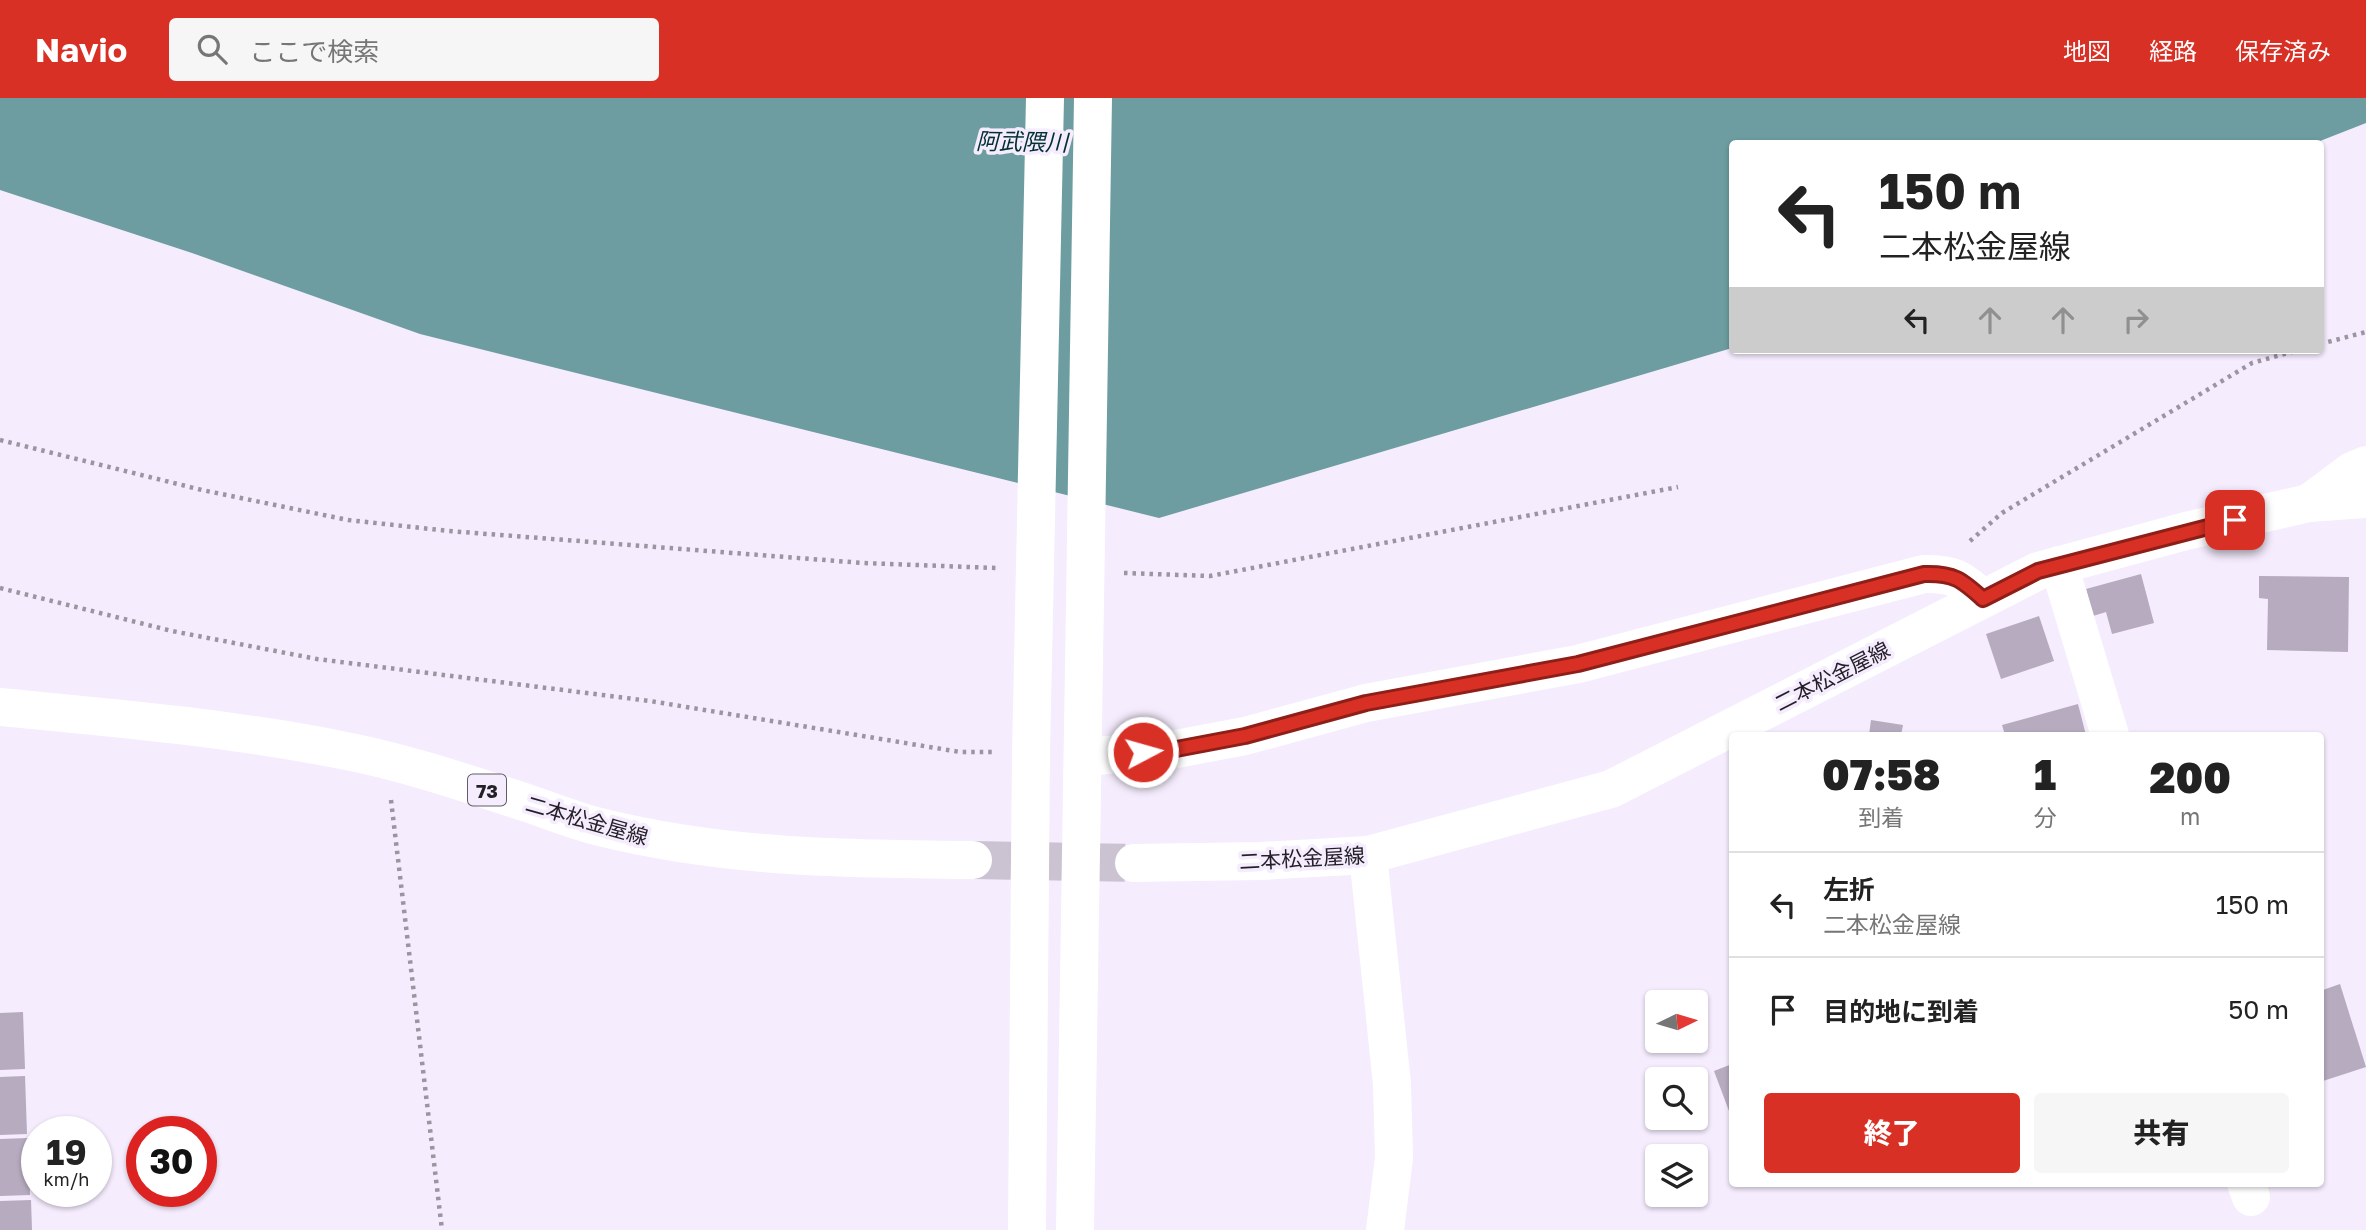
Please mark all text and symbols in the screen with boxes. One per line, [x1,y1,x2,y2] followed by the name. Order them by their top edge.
[169,18,659,81] search box
[35,30,127,69] text: Navio
[193,30,231,68] icon: search
[249,36,379,67] text: ここで検索
[2063,36,2111,65] text: 地図
[2149,36,2197,65] text: 経路
[2235,36,2331,65] text: 保存済み
[976,126,1071,156] water label: 阿武隈川
[1879,161,2021,220] text: 150 m
[1764,168,1855,259] icon: left
[1879,227,2071,265] text: 二本松金屋線
[1898,301,1936,339] icon: left
[1971,301,2009,339] icon: ahead
[2044,301,2082,339] icon: ahead
[2117,301,2155,339] icon: right
[2205,490,2265,550] pin
[2216,501,2254,539] icon: arrive
[1770,636,1894,716] street label: 二本松金屋線
[1106,715,1180,789] position arrow
[1822,749,1941,799] text: 07:58
[2034,749,2056,799] text: 1
[2149,752,2231,802] text: 200
[468,775,506,806] road number: 73
[523,790,651,850] street label: 二本松金屋線
[2180,802,2200,830] text: m
[1858,803,1904,831] text: 到着
[2034,803,2057,831] text: 分
[1238,842,1366,874] street label: 二本松金屋線
[1823,874,1875,905] text: 左折
[1764,886,1802,924] icon: left
[2216,889,2289,920] text: 150 m
[1823,910,1961,938] text: 二本松金屋線
[1645,990,1708,1054] north arrow
[1645,990,1708,1207] map controls
[1764,991,1802,1029] icon: arrive
[2228,994,2289,1025] text: 50 m
[1823,996,1979,1027] text: 目的地に到着
[1645,1067,1708,1130] button: search
[1764,1093,2020,1173] button: 終了
[2034,1093,2289,1173] button: 共有
[126,1116,217,1207] speed limit sign: 30
[46,1131,87,1173] text: 19
[1645,1144,1708,1207] button: layers
[44,1168,89,1190] text: km/h

